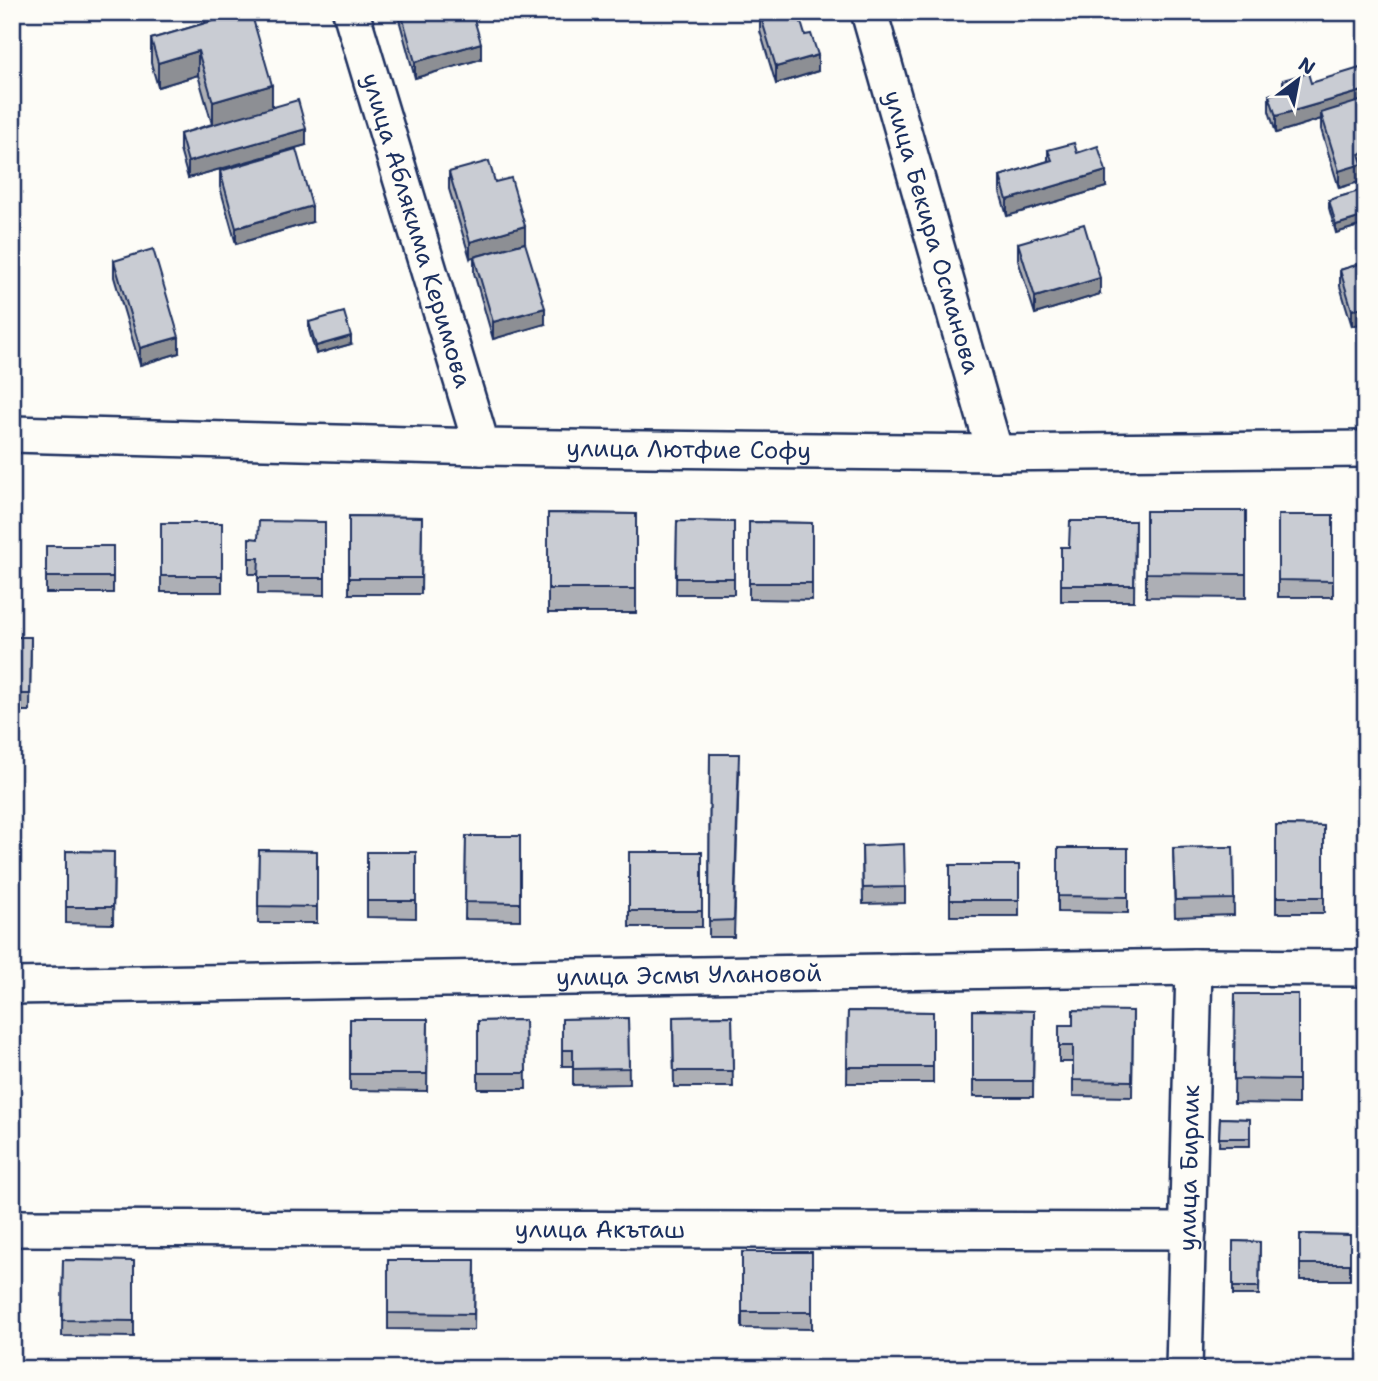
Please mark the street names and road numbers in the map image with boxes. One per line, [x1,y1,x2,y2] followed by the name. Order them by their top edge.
[354,69,479,392] street label: улица Аблякима Керимова
[876,87,988,378] street label: улица Бекира Османова
[566,432,811,467] street label: улица Лютфие Софу
[556,957,822,993] street label: улица Эсмы Улановой
[1171,1084,1207,1252] street label: улица Бирлик
[515,1213,685,1246] street label: улица Акъташ

